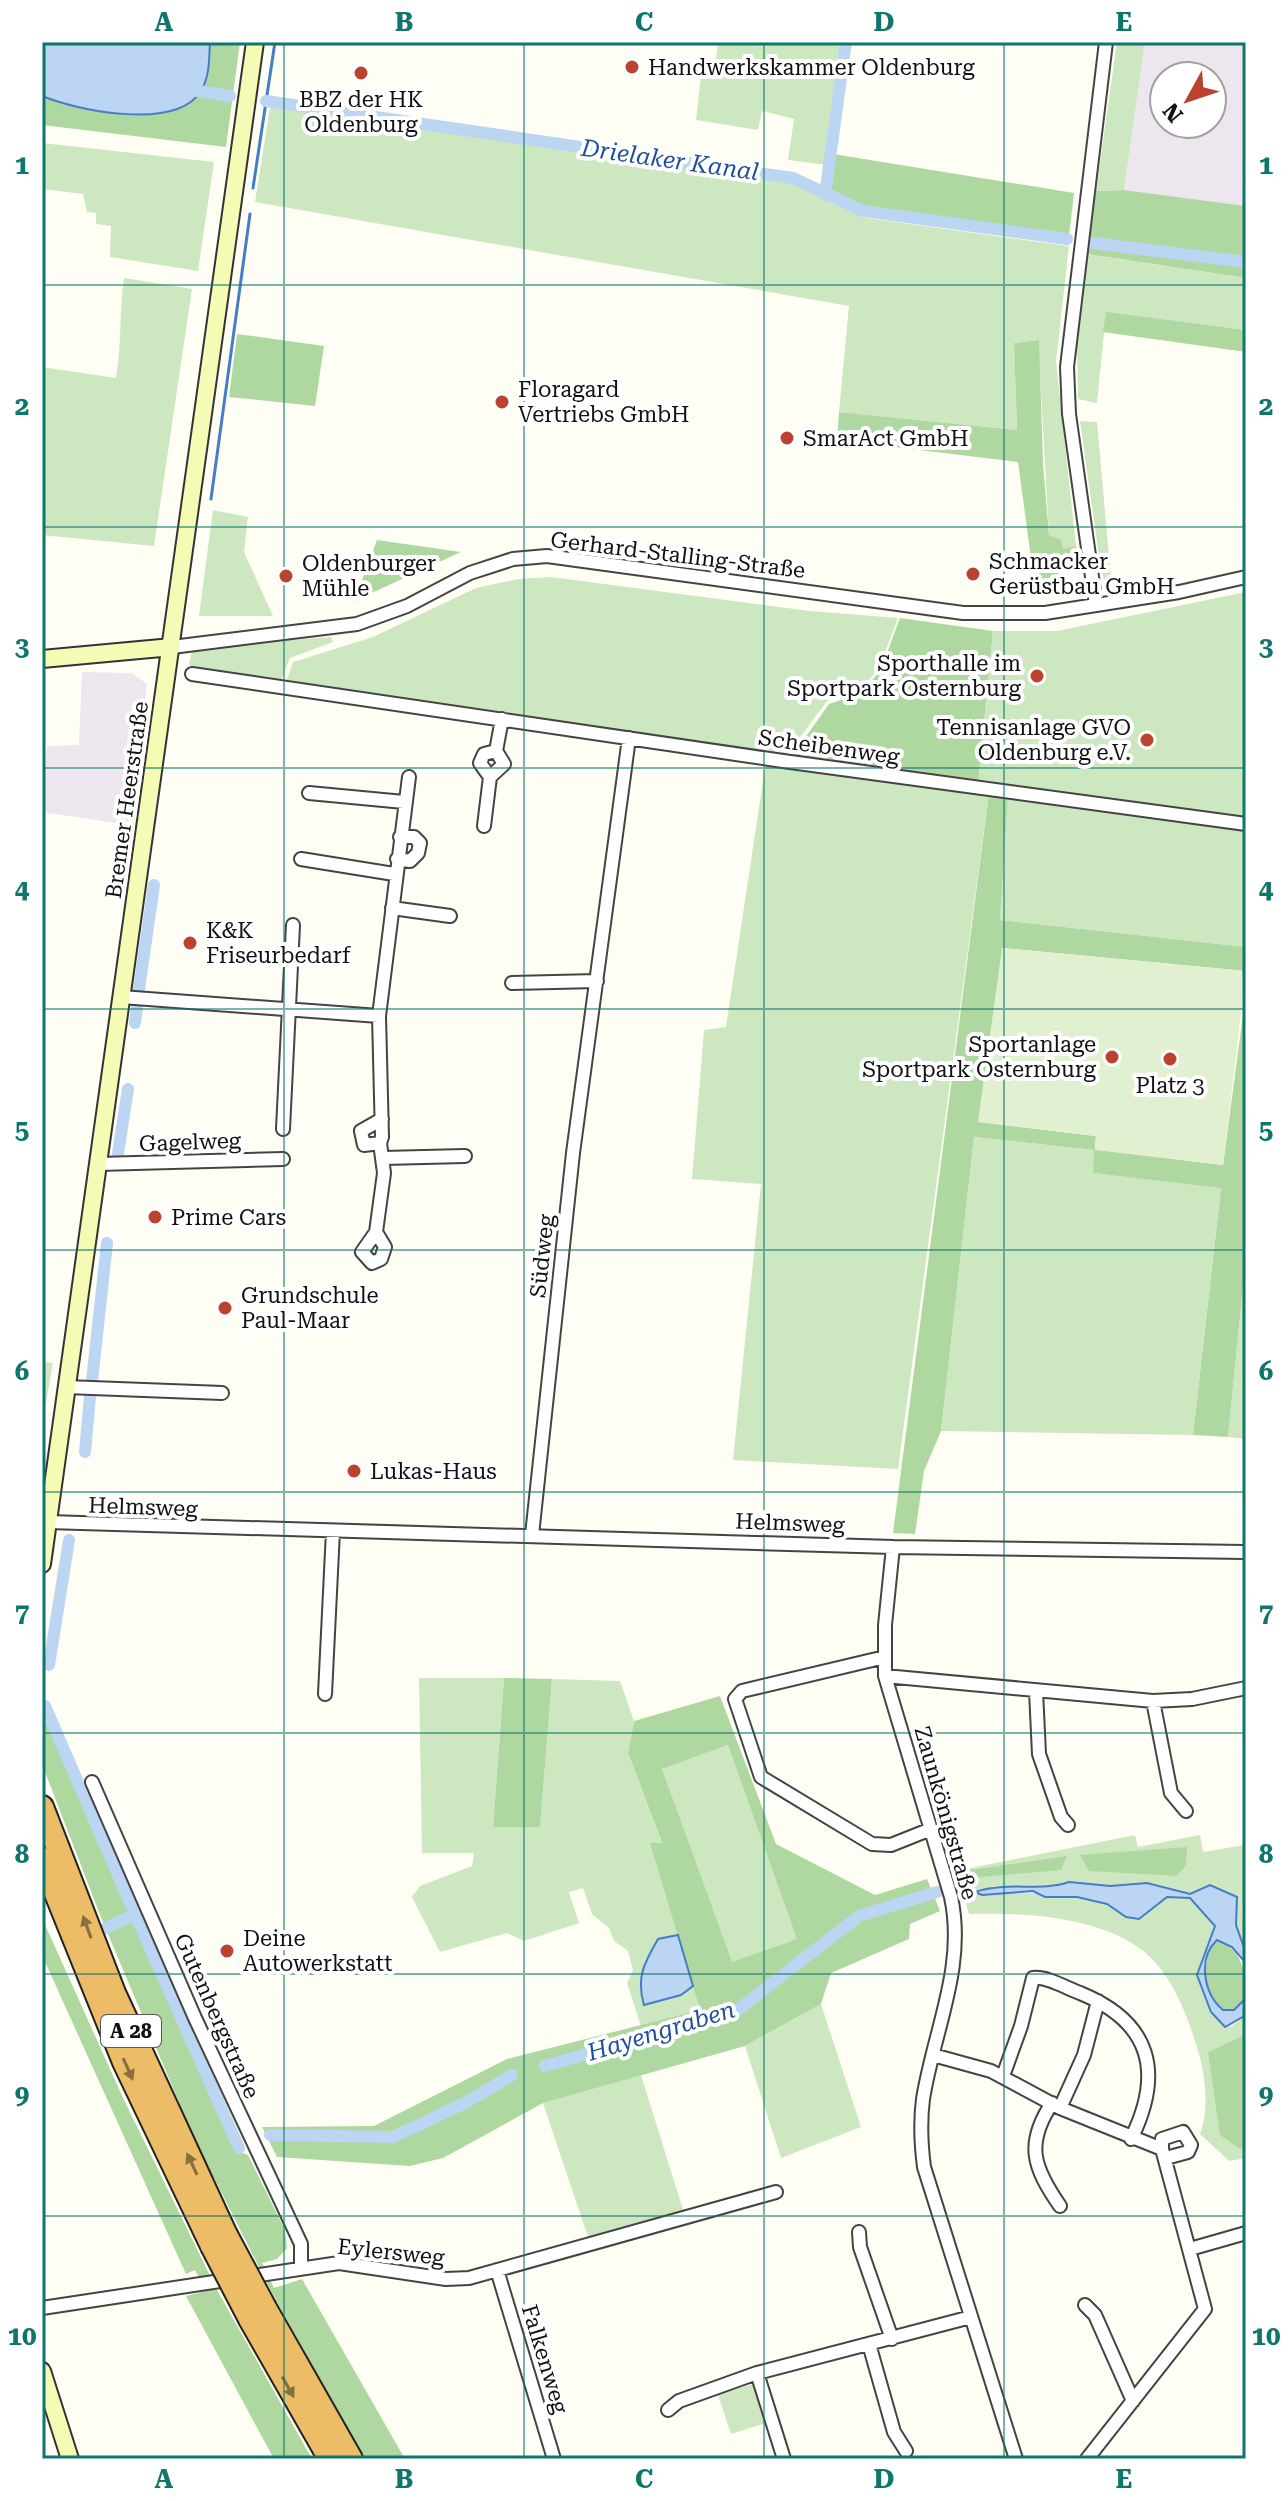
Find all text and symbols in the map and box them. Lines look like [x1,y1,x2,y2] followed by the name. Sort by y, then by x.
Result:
[155,7,174,37] text: A
[395,7,413,37] text: B
[635,7,653,37] text: C
[874,7,894,37] text: D
[1116,7,1132,37] text: E
[648,55,975,80] place label: Handwerkskammer Oldenburg
[623,58,641,76] marker: Handwerkskammer Oldenburg
[1148,60,1228,140] north arrow
[352,64,370,82] marker: BBZ der HK Oldenburg
[299,87,423,137] place label: BBZ der HK Oldenburg
[1158,98,1188,127] text: N
[579,134,760,186] water label: Drielaker Kanal
[15,150,29,180] text: 1
[1259,150,1273,180] text: 1
[518,377,689,427] place label: Floragard Vertriebs GmbH
[15,391,29,421] text: 2
[1259,391,1273,421] text: 2
[493,393,511,411] marker: Floragard Vertriebs GmbH
[803,426,969,451] place label: SmarAct GmbH
[778,429,796,447] marker: SmarAct GmbH
[549,527,807,583] street label: Gerhard-Stalling-Straße
[989,549,1175,599] place label: Schmacker Gerüstbau GmbH
[302,551,436,601] place label: Oldenburger Mühle
[964,565,982,583] marker: Schmacker Gerüstbau GmbH
[277,567,295,585] marker: Oldenburger Mühle
[15,632,29,662] text: 3
[1259,632,1273,662] text: 3
[787,651,1021,701] place label: Sporthalle im Sportpark Osternburg
[1028,667,1046,685] marker: Sporthalle im Sportpark Osternburg
[101,700,153,900] street label: Bremer Heerstraße
[936,715,1131,765] place label: Tennisanlage GVO Oldenburg e.V.
[757,725,902,769] street label: Scheibenweg
[1138,731,1156,749] marker: Tennisanlage GVO Oldenburg e.V.
[15,874,30,904] text: 4
[1259,874,1274,904] text: 4
[206,918,352,968] place label: K&K Friseurbedarf
[181,934,199,952] marker: K&K Friseurbedarf
[862,1032,1096,1082] place label: Sportanlage Sportpark Osternburg
[1103,1048,1121,1066] marker: Sportanlage Sportpark Osternburg
[1161,1050,1179,1068] marker: Platz 3
[1135,1073,1205,1098] place label: Platz 3
[15,1115,29,1145] text: 5
[1259,1115,1273,1145] text: 5
[138,1128,242,1156] street label: Gagelweg
[171,1205,286,1230] place label: Prime Cars
[146,1208,164,1226] marker: Prime Cars
[525,1213,559,1299] street label: Südweg
[241,1283,379,1333] place label: Grundschule Paul-Maar
[216,1299,234,1317] marker: Grundschule Paul-Maar
[15,1356,29,1386] text: 6
[1259,1356,1273,1386] text: 6
[370,1459,497,1484] place label: Lukas-Haus
[345,1462,363,1480] marker: Lukas-Haus
[88,1493,199,1521] street label: Helmsweg
[735,1509,846,1537] street label: Helmsweg
[15,1598,29,1628] text: 7
[1259,1598,1273,1628] text: 7
[909,1724,983,1902] street label: Zaunkönigstraße
[15,1839,30,1869] text: 8
[1259,1839,1274,1869] text: 8
[80,1914,93,1938] one-way arrow
[243,1926,392,1976] place label: Deine Autowerkstatt
[169,1930,265,2102] street label: Gutenbergstraße
[218,1942,236,1960] marker: Deine Autowerkstatt
[583,1995,738,2067] water label: Hayengraben
[101,2015,161,2047] road number: A 28
[121,2057,135,2081] one-way arrow
[15,2080,29,2110] text: 9
[1259,2080,1273,2110] text: 9
[185,2153,199,2176] one-way arrow
[336,2234,446,2270] street label: Eylersweg
[517,2302,574,2417] street label: Falkenweg
[7,2321,37,2351] text: 10
[1251,2321,1281,2351] text: 10
[281,2376,295,2398] one-way arrow
[155,2464,174,2494] text: A
[395,2464,413,2494] text: B
[635,2464,653,2494] text: C
[874,2464,894,2494] text: D
[1116,2464,1132,2494] text: E

